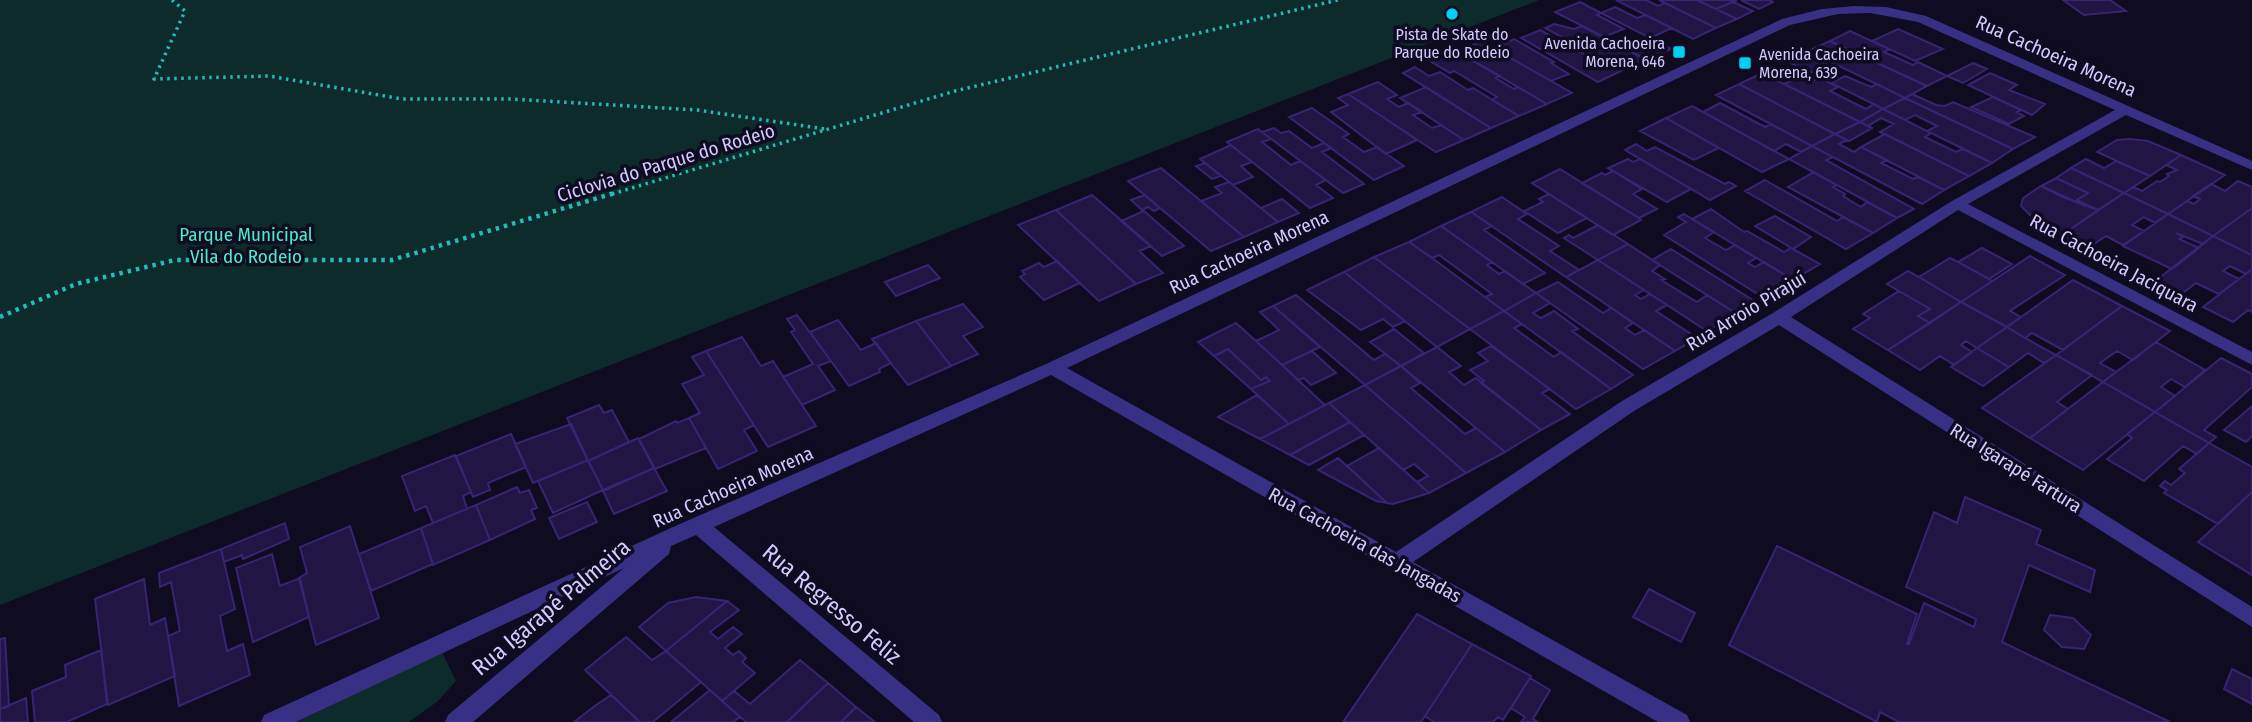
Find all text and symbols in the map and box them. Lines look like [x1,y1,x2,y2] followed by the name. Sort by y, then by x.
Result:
[1444,6,1460,22] marker: Pista de Skate do Parque do Rodeio
[1972,10,2140,102] street label: Rua Cachoeira Morena
[1394,25,1510,62] place label: Pista de Skate do Parque do Rodeio
[1545,34,1665,71] place label: Avenida Cachoeira Morena, 646
[1671,44,1687,60] marker: Avenida Cachoeira Morena, 646
[1759,45,1880,82] place label: Avenida Cachoeira Morena, 639
[1737,55,1753,71] marker: Avenida Cachoeira Morena, 639
[554,119,778,207] street label: Ciclovia do Parque do Rodeio
[1166,205,1332,299] street label: Rua Cachoeira Morena
[2026,209,2202,317] street label: Rua Cachoeira Jaciquara
[179,223,313,268] park label: Parque Municipal Vila do Rodeio
[1682,266,1810,356] street label: Rua Arroio Pirajuí
[1946,418,2086,518] street label: Rua Igarapé Fartura
[649,441,817,533] street label: Rua Cachoeira Morena
[1265,482,1465,608] street label: Rua Cachoeira das Jangadas
[466,533,636,681] street label: Rua Igarapé Palmeira
[757,538,907,670] street label: Rua Regresso Feliz

